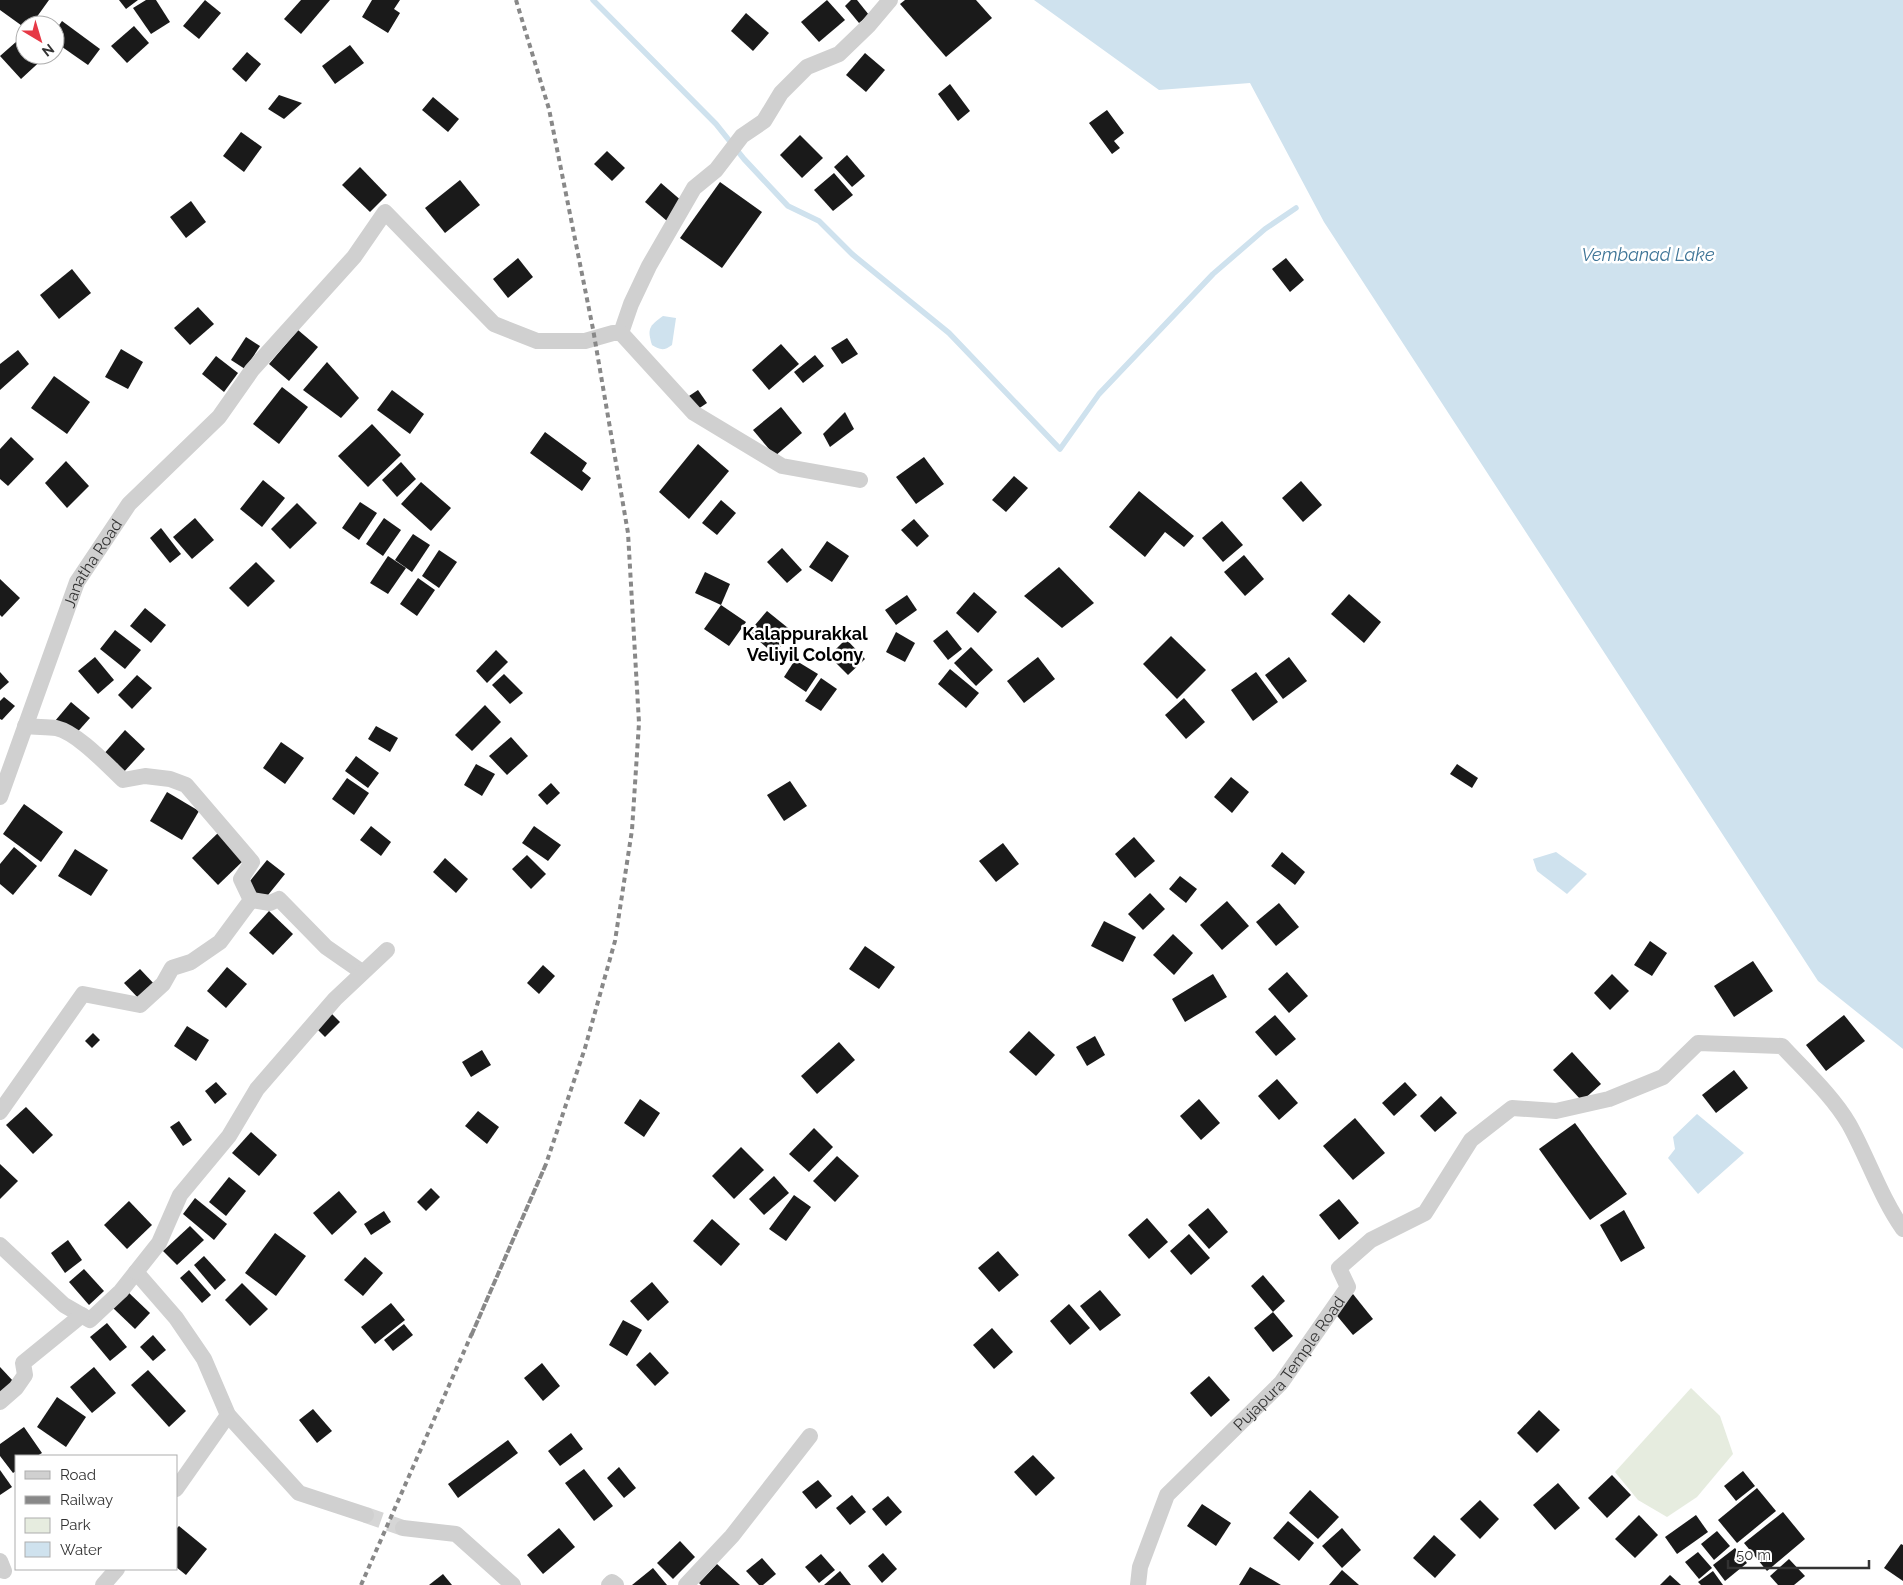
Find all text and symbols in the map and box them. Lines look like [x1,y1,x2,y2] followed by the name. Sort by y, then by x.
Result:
[15,15,65,65] north arrow
[39,41,57,60] text: N
[1581,244,1715,265] water label: Vembanad Lake
[60,516,126,610] street label: Janatha Road
[742,623,868,665] district label: Kalappurakkal Veliyil Colony
[1229,1293,1349,1435] street label: Pujapura Temple Road
[15,1455,178,1570] legend
[60,1466,96,1484] text: Road
[60,1491,113,1509] text: Railway
[60,1516,91,1534] text: Park
[1728,1538,1869,1570] scale bar
[60,1541,103,1559] text: Water
[1736,1546,1771,1564] text: 50 m

